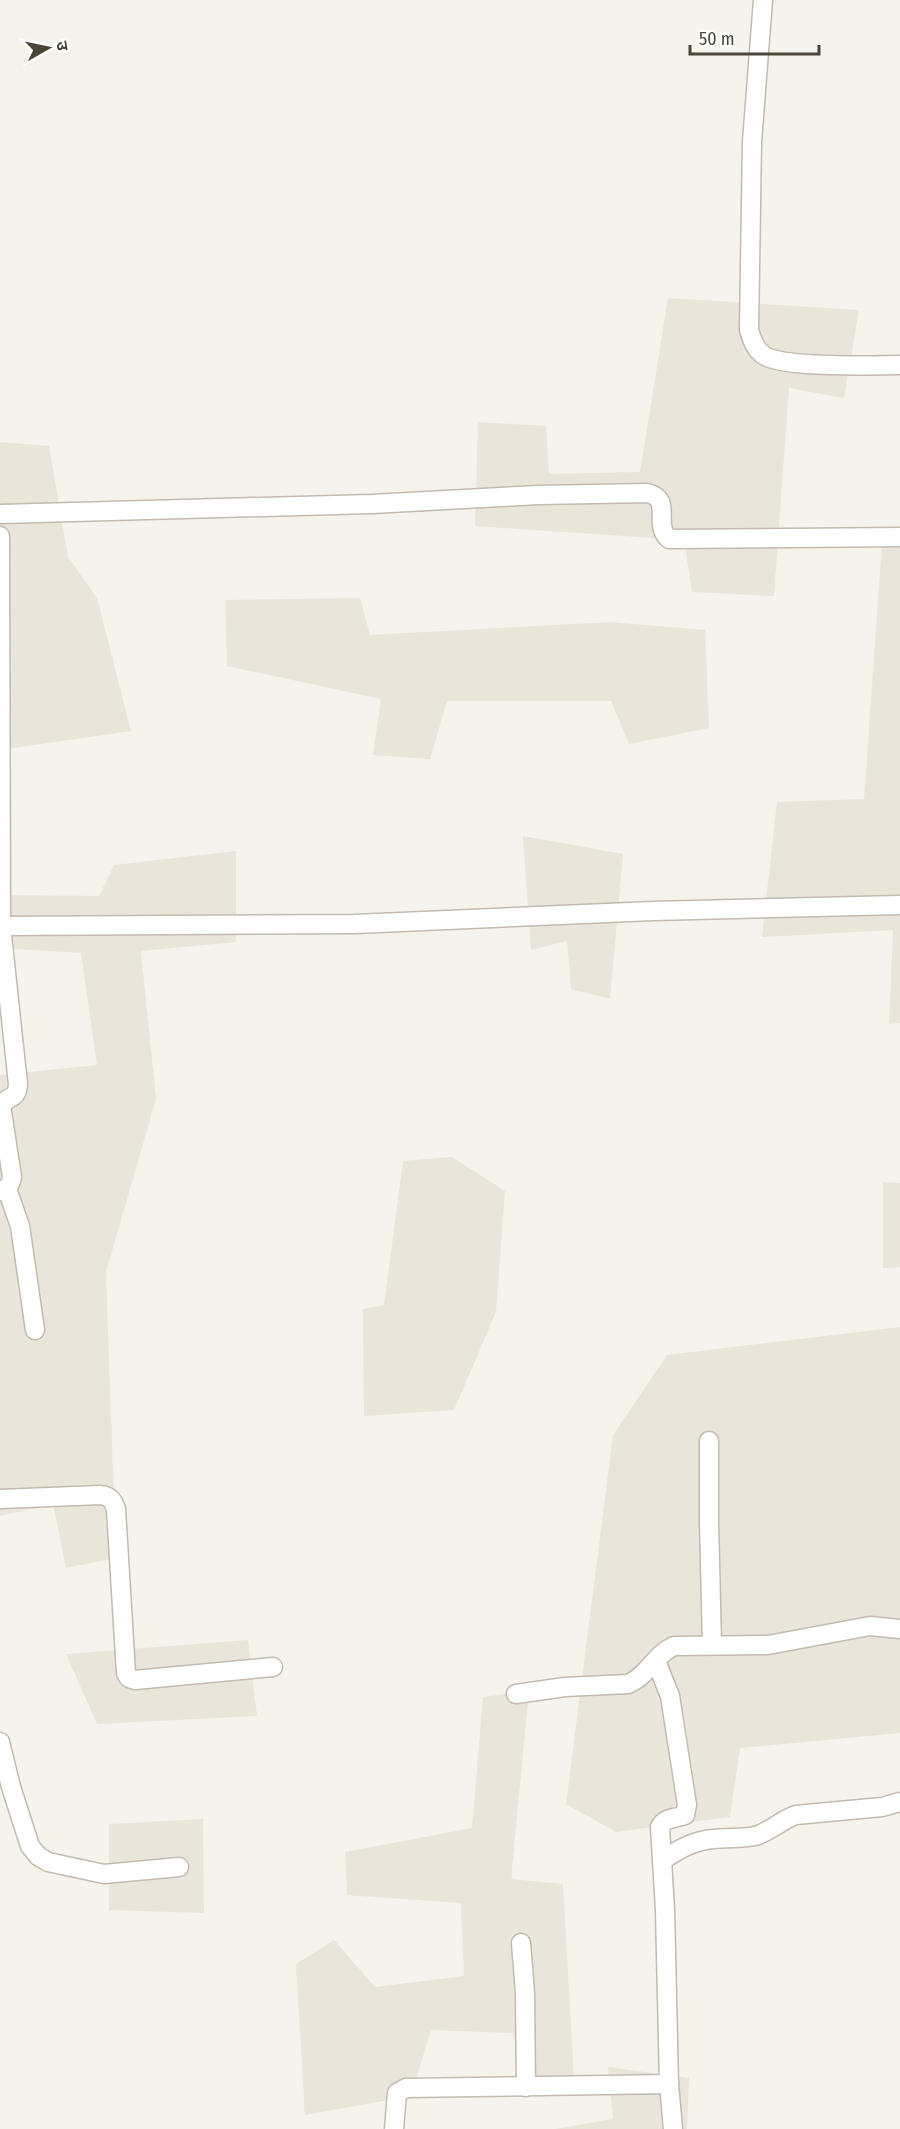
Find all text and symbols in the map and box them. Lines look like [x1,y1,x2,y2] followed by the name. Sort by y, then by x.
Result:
[18,18,78,78] north arrow
[690,18,819,56] scale bar
[699,28,735,50] text: 50 m
[52,40,73,52] text: उ

